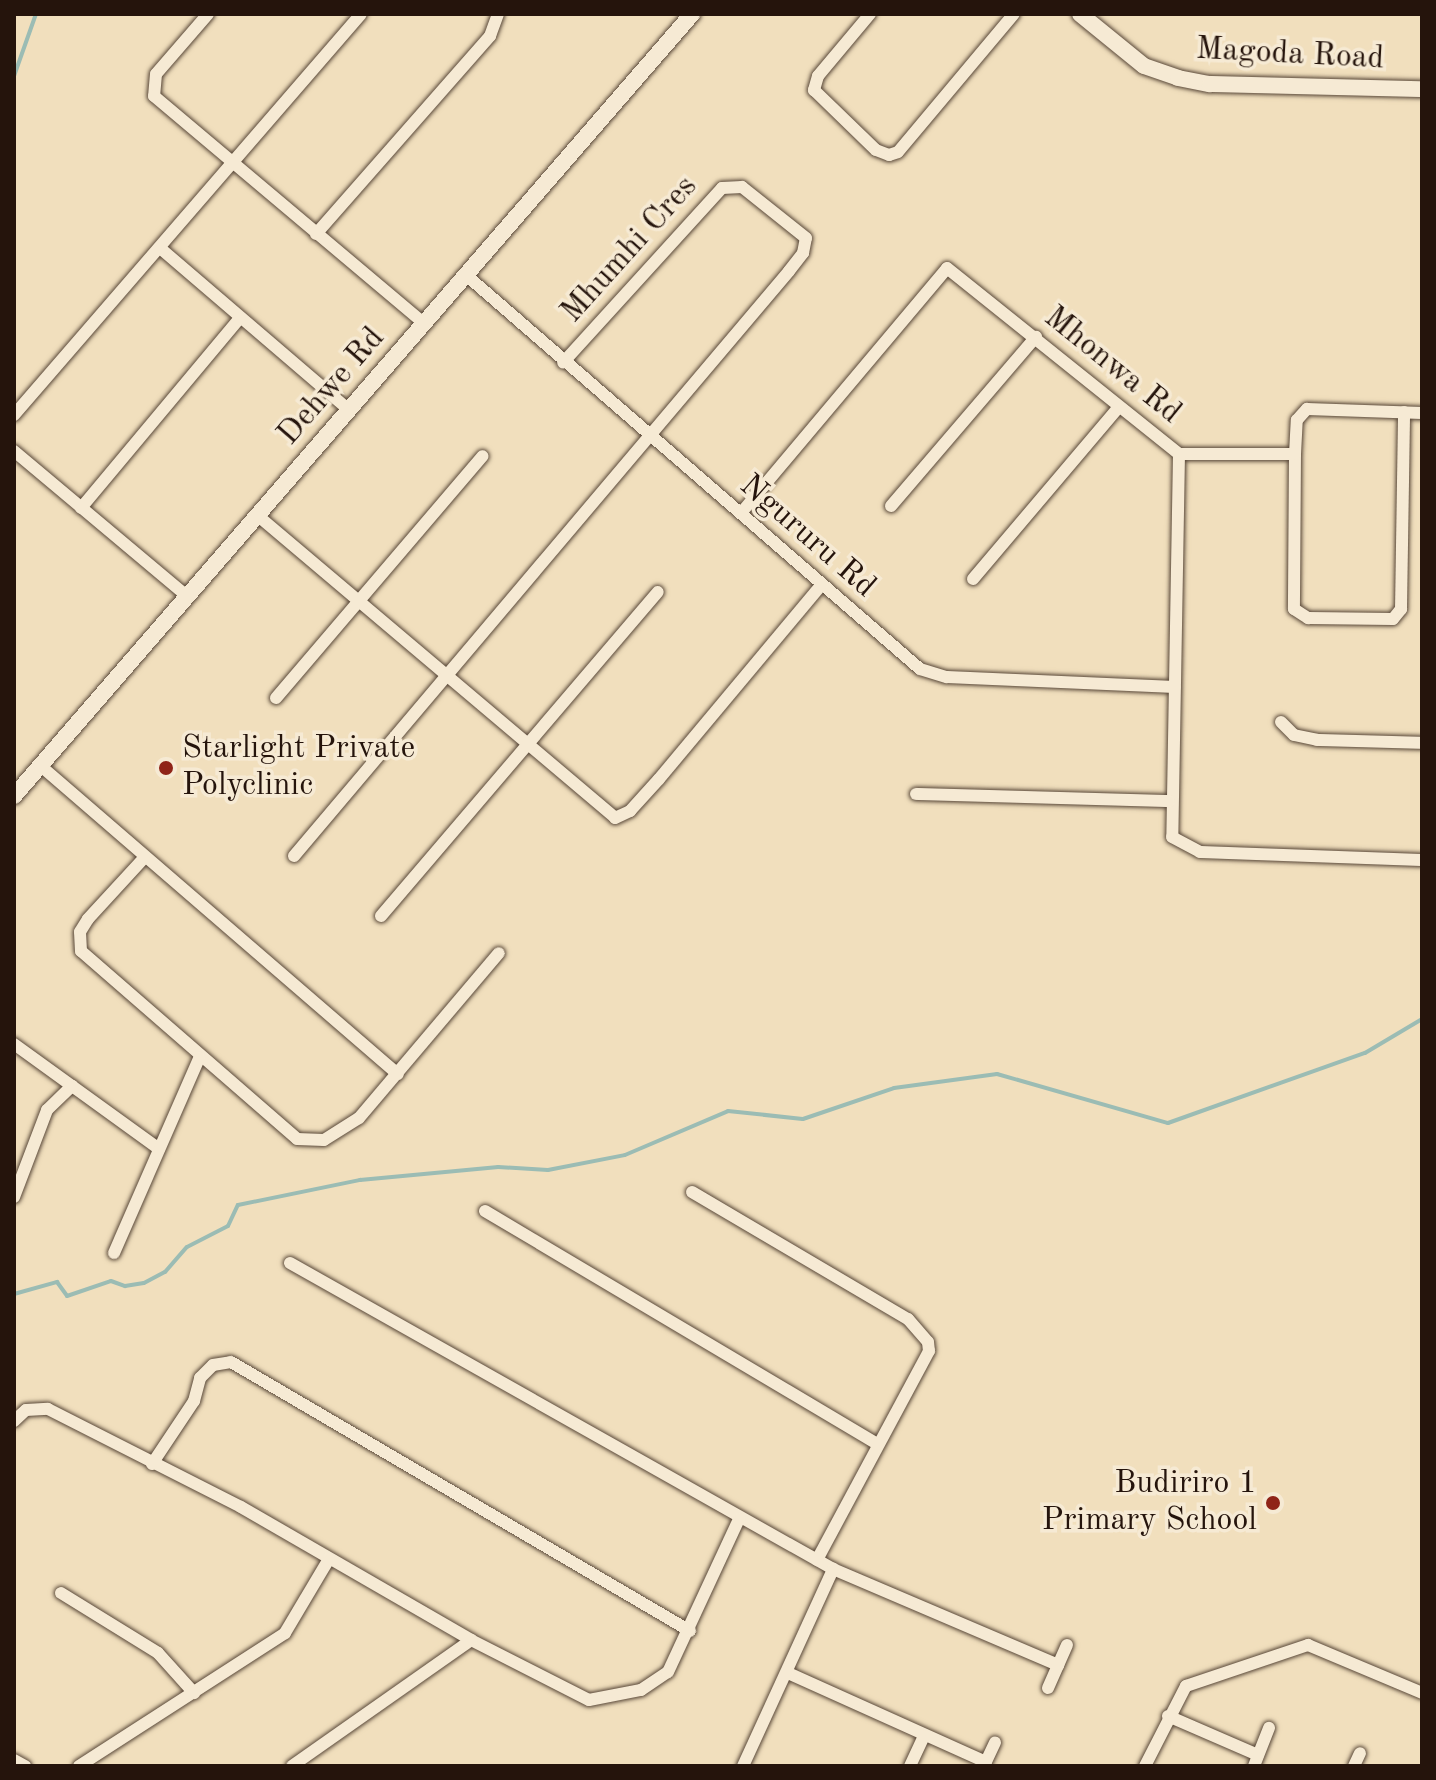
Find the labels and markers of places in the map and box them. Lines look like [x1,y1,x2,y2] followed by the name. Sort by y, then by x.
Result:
[182,731,415,806] place label: Starlight Private Polyclinic
[157,759,175,777] marker: Starlight Private Polyclinic
[1042,1466,1257,1541] place label: Budiriro 1 Primary School
[1264,1494,1282,1512] marker: Budiriro 1 Primary School

